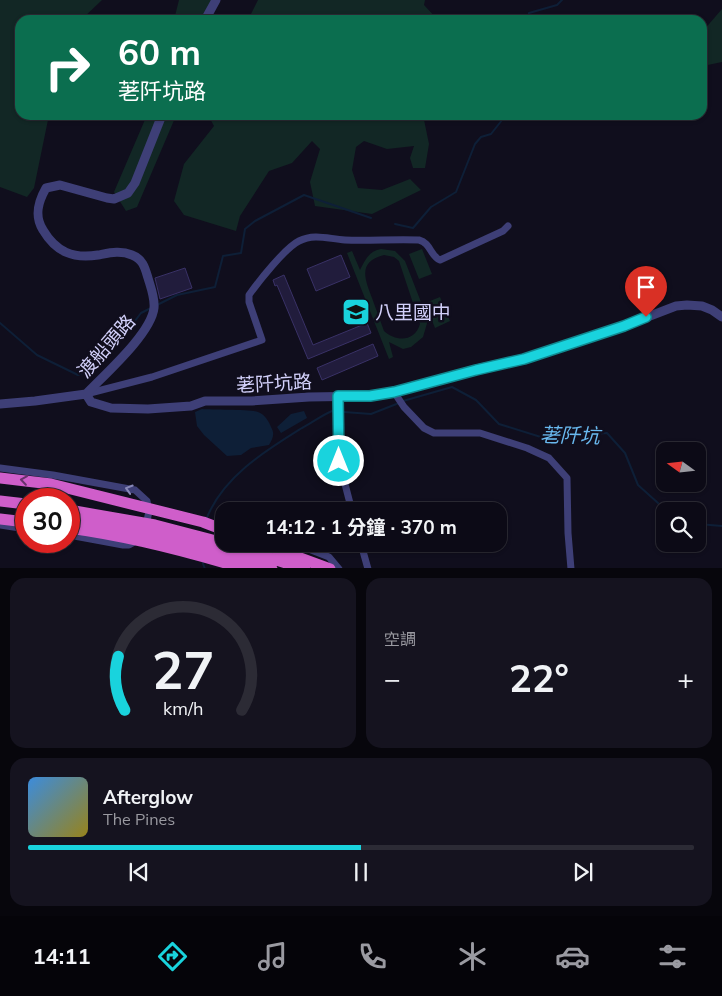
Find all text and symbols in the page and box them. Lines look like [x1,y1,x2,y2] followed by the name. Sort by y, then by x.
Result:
[118,30,201,74] text: 60 m
[35,35,100,100] icon: right
[118,77,206,105] text: 荖阡坑路
[625,266,667,317] pin
[632,273,660,301] icon: arrive
[341,297,371,327] school or university icon: 八里國中
[375,300,451,324] place label: 八里國中
[72,309,140,383] street label: 渡船頭路
[235,369,313,397] street label: 荖阡坑路
[540,422,603,448] water label: 荖阡坑
[312,434,364,486] position arrow
[656,442,706,492] north arrow
[656,442,706,552] map controls
[20,475,28,486] one-way arrow
[125,485,133,495] one-way arrow
[15,488,80,553] speed limit sign: 30
[656,502,706,552] button: search
[265,515,457,539] text: 14:12 · 1 分鐘 · 370 m
[384,629,416,649] text: 空調
[152,637,214,702] text: 27
[509,654,569,702] text: 22°
[384,661,401,696] text: −
[677,661,694,696] text: +
[163,697,203,719] text: km/h
[103,785,193,809] text: Afterglow
[103,809,175,829] text: The Pines
[125,858,153,886] icon: previous
[347,858,375,886] icon: pause
[569,858,597,886] icon: next
[155,939,190,974] icon: directions
[255,939,290,974] icon: music
[355,939,390,974] icon: phone
[455,939,490,974] icon: climate
[555,939,590,974] icon: car
[655,939,690,974] icon: filters
[32,942,91,970] text: 14:11

